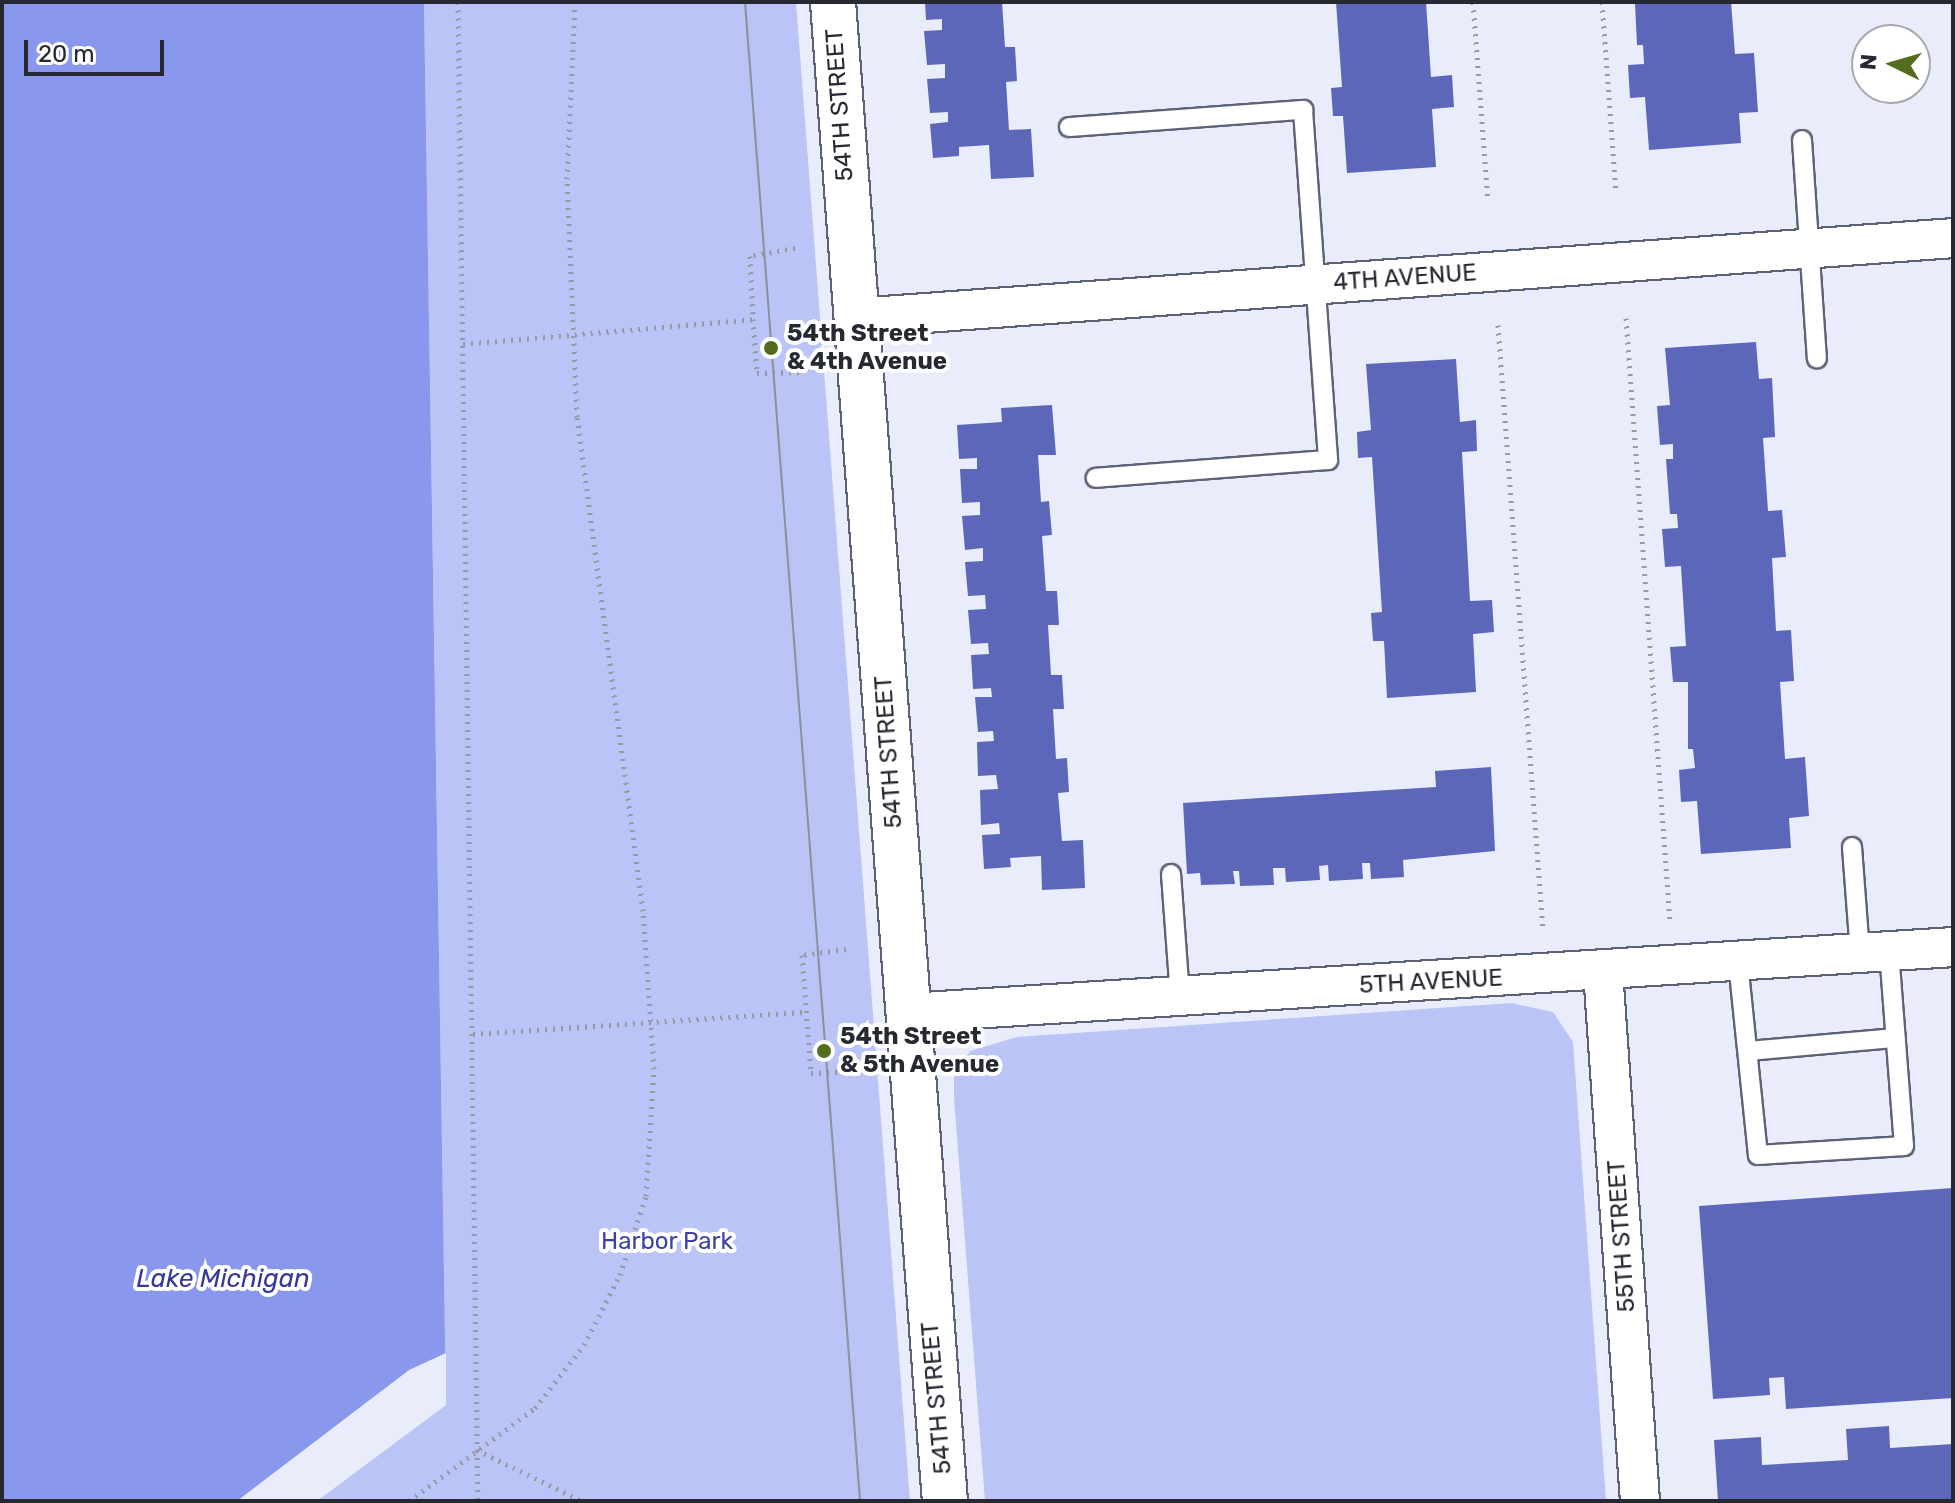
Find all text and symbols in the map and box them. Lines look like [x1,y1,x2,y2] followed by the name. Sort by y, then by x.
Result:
[28,24,168,74] scale bar
[1851,24,1931,104] north arrow
[820,28,860,182] street label: 54TH STREET
[38,40,95,68] text: 20 m
[1854,53,1883,71] text: N
[1332,259,1478,297] street label: 4TH AVENUE
[787,320,948,376] place label: 54th Street & 4th Avenue
[762,339,780,357] marker: 54th Street & 4th Avenue
[869,675,909,829] street label: 54TH STREET
[1358,964,1504,1000] street label: 5TH AVENUE
[840,1023,1000,1079] place label: 54th Street & 5th Avenue
[815,1042,833,1060] marker: 54th Street & 5th Avenue
[1602,1159,1642,1313] street label: 55TH STREET
[601,1228,733,1256] park label: Harbor Park
[136,1263,310,1295] water label: Lake Michigan
[916,1321,958,1475] street label: 54TH STREET

